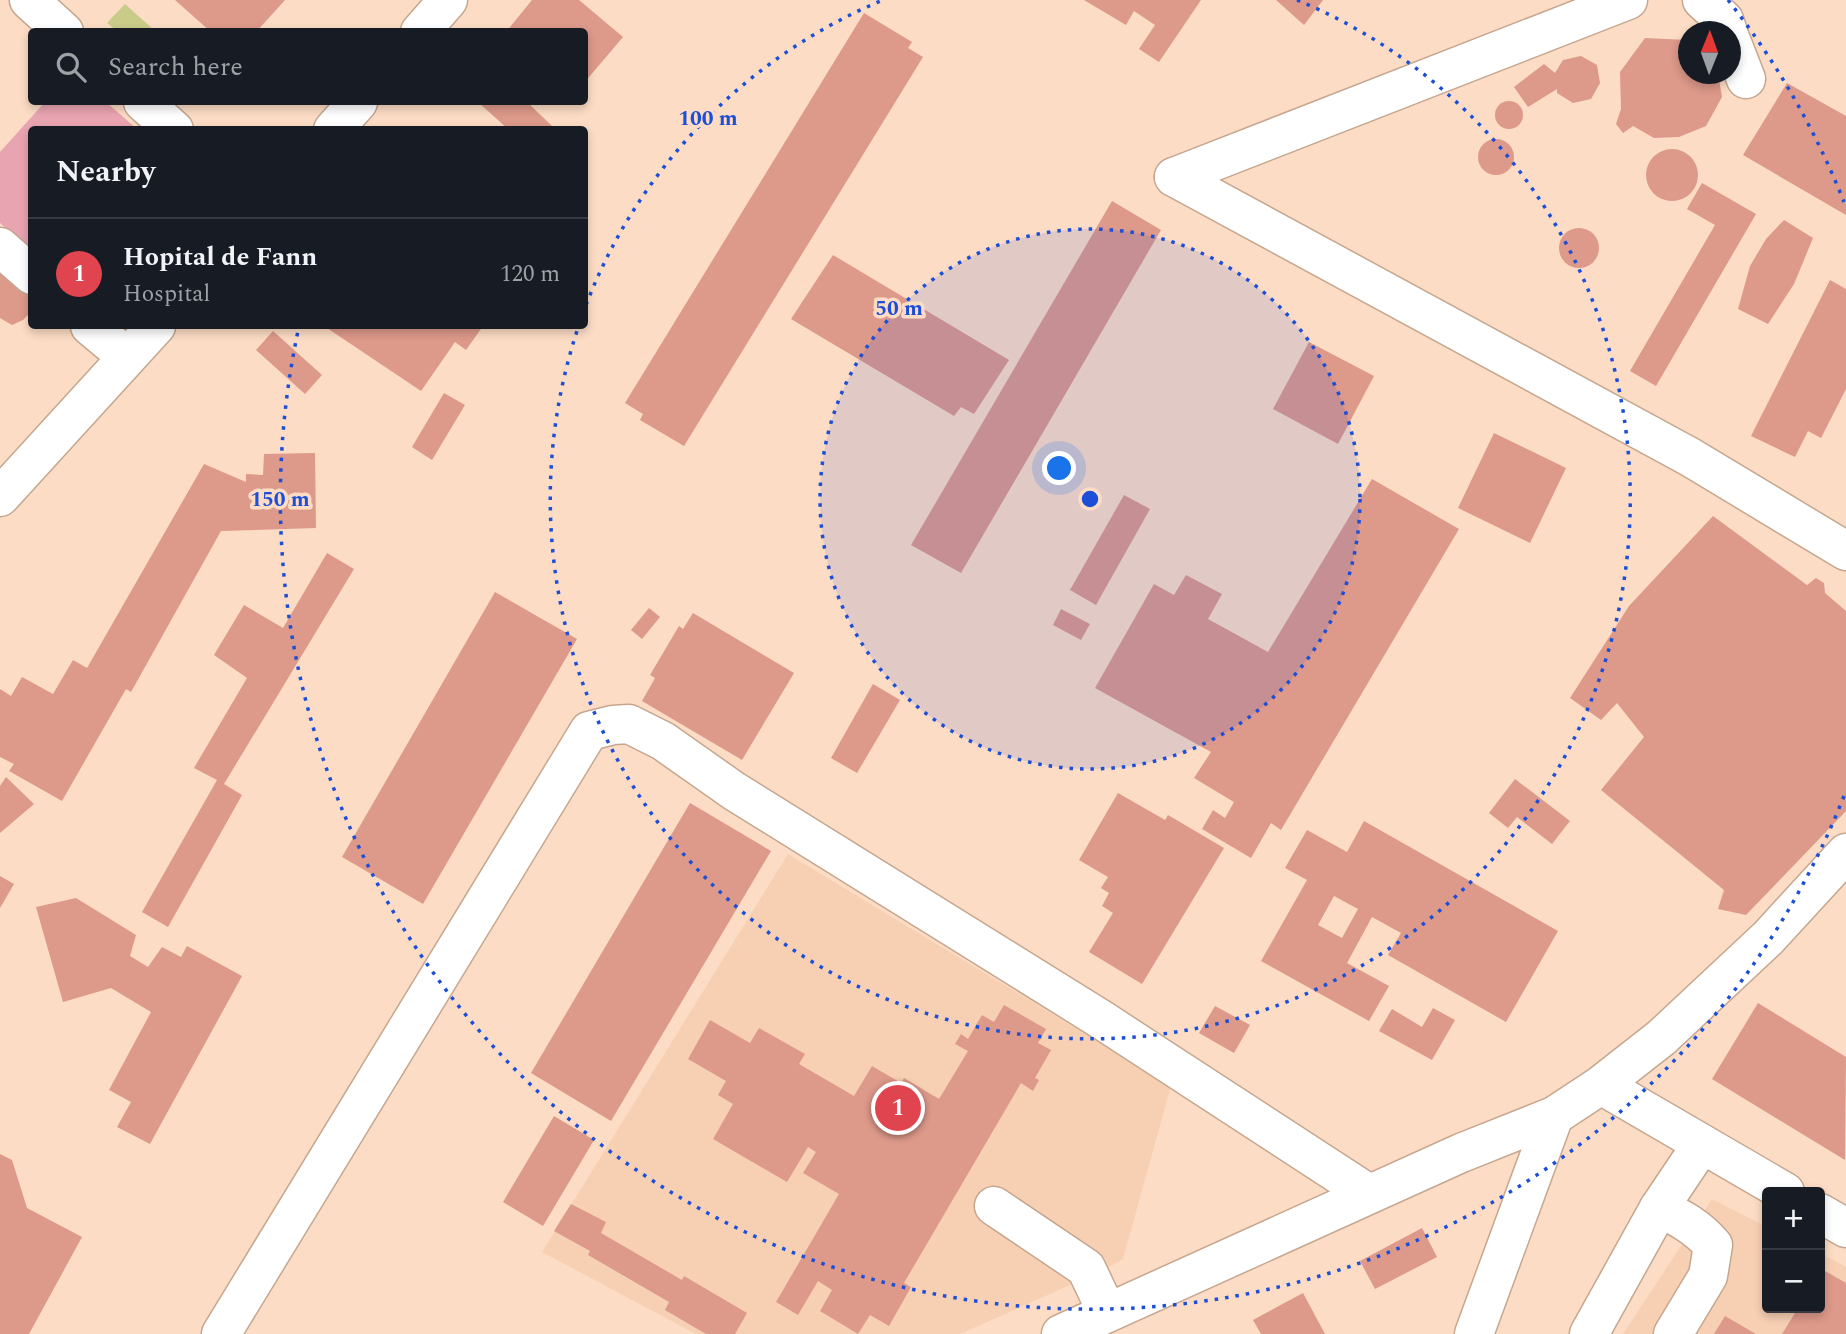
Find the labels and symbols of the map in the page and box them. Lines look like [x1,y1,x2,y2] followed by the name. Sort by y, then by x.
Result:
[1678,21,1741,84] north arrow
[678,103,738,135] text: 100 m
[875,293,923,325] text: 50 m
[1042,451,1076,485] your location
[250,484,310,516] text: 150 m
[1078,487,1102,511] centre of rings
[875,1082,921,1134] pin: 1

